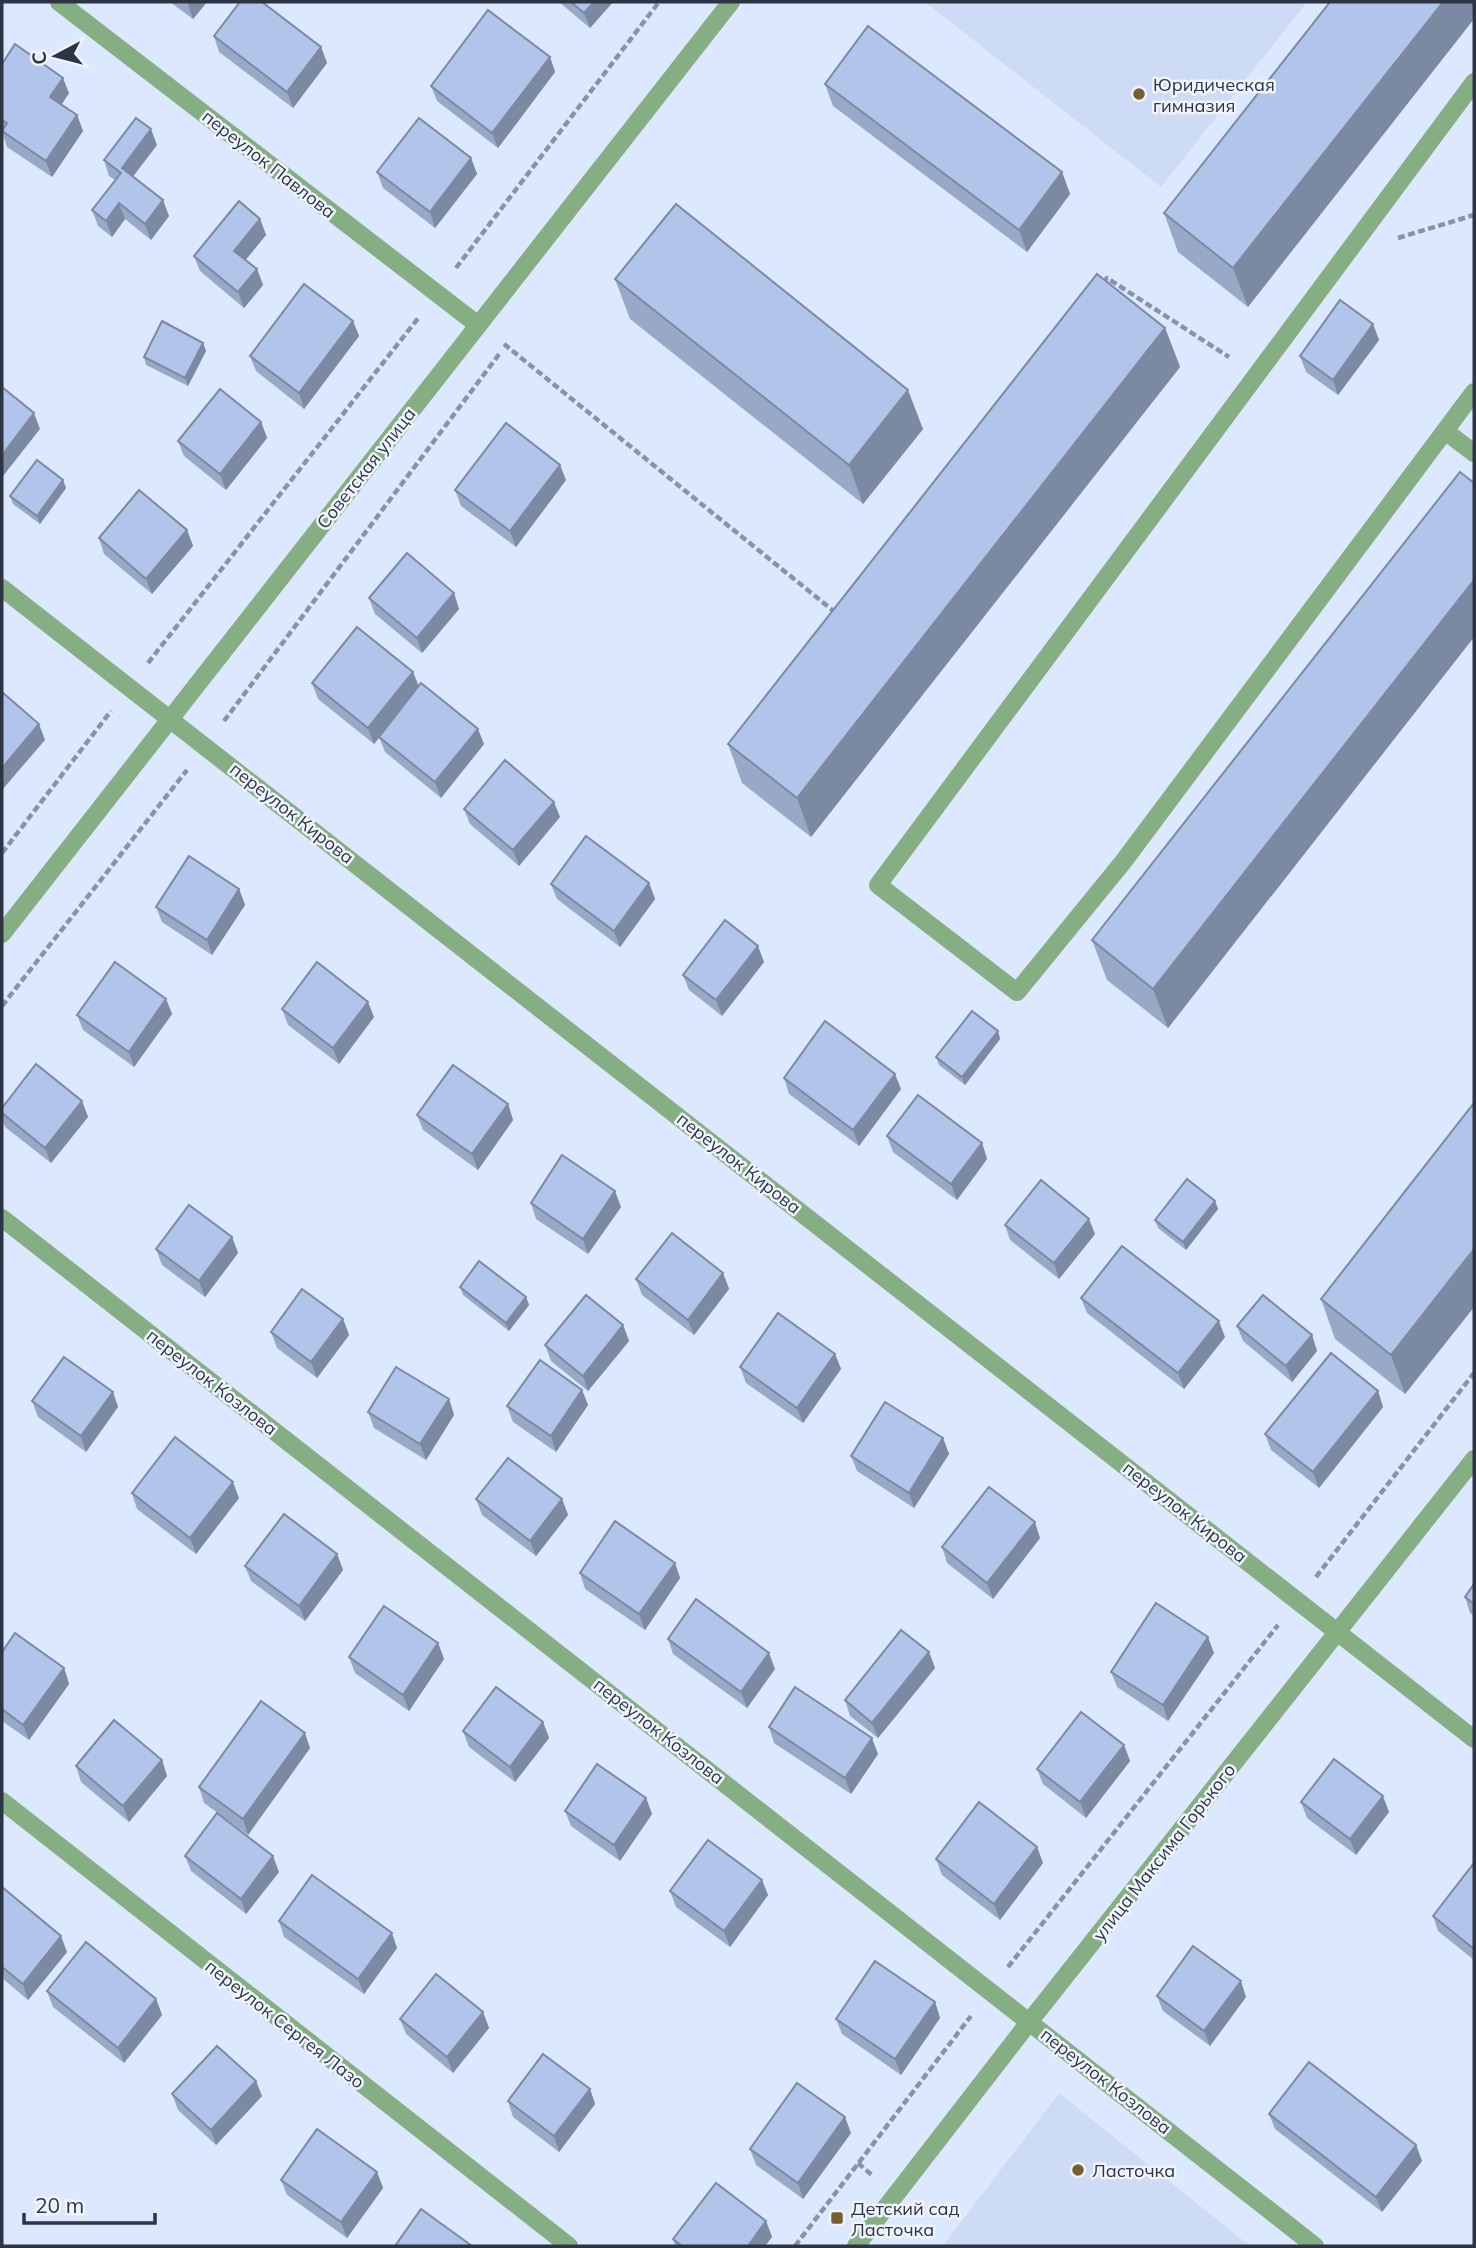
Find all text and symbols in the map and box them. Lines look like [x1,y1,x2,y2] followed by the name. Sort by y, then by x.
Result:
[21,21,91,91] north arrow
[26,50,52,66] text: С
[1153,73,1275,117] place label: Юридическая гимназия
[1131,86,1147,102] marker: Юридическая гимназия
[198,105,340,223] street label: переулок Павлова
[312,403,420,533] street label: Советская улица
[225,757,359,869] street label: переулок Кирова
[672,1107,806,1219] street label: переулок Кирова
[142,1324,282,1440] street label: переулок Козлова
[1118,1456,1252,1568] street label: переулок Кирова
[589,1673,729,1789] street label: переулок Козлова
[1088,1759,1240,1945] street label: улица Максима Горького
[201,1955,369,2093] street label: переулок Сергея Лазо
[1036,2023,1176,2139] street label: переулок Козлова
[1092,2159,1175,2182] place label: Ласточка
[1070,2162,1086,2178] marker: Ласточка
[24,2182,156,2226] scale bar
[35,2192,84,2218] text: 20 m
[851,2197,960,2241] place label: Детский сад Ласточка
[829,2210,845,2226] marker: Детский сад Ласточка

